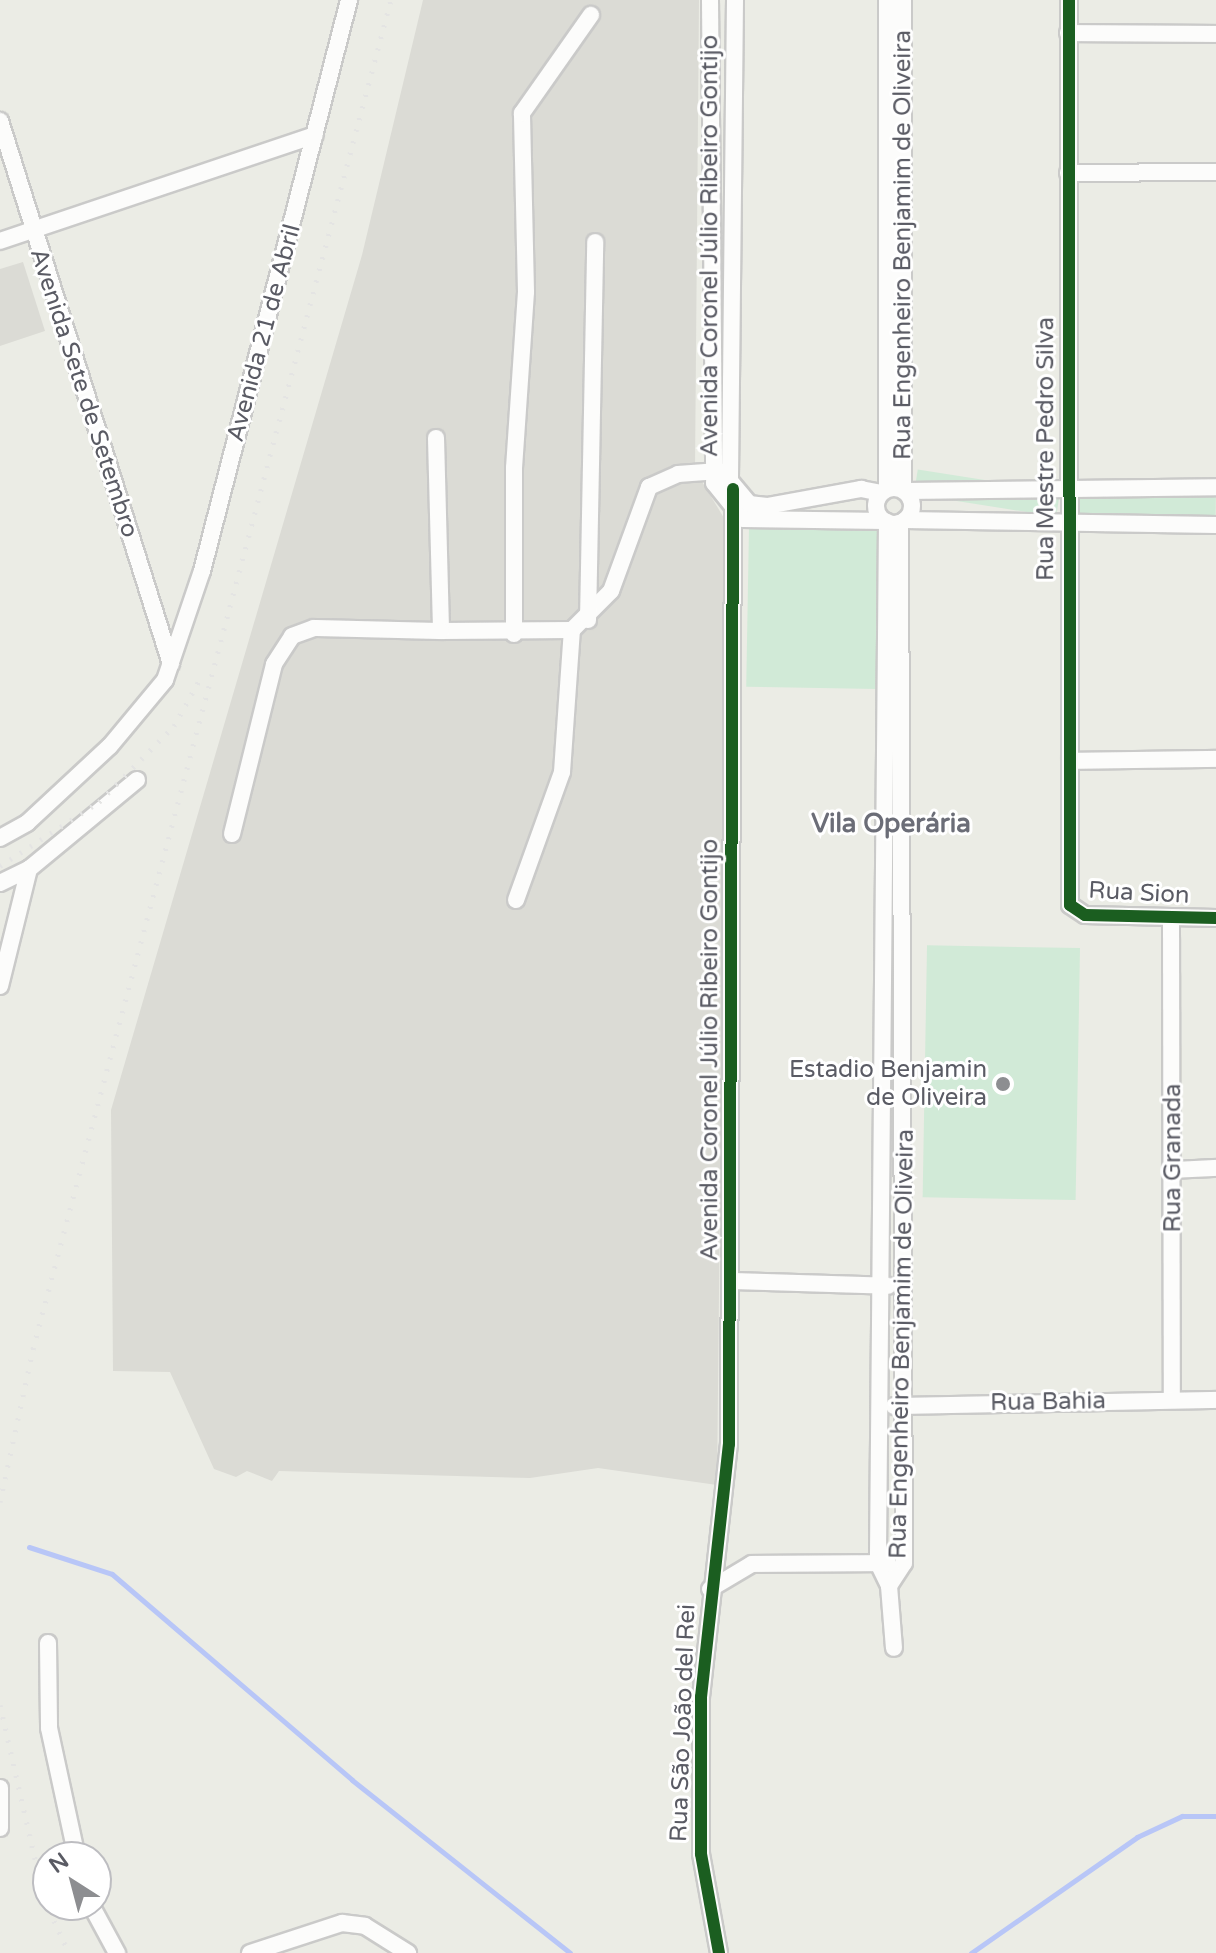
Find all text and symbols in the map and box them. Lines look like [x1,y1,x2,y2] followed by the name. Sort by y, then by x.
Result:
[889,30,917,460] street label: Rua Engenheiro Benjamim de Oliveira
[696,35,724,457] street label: Avenida Coronel Júlio Ribeiro Gontijo
[221,221,307,445] street label: Avenida 21 de Abril
[24,245,144,541] street label: Avenida Sete de Setembro
[1032,317,1060,581] street label: Rua Mestre Pedro Silva
[811,808,971,840] district label: Vila Operária
[696,839,724,1261] street label: Avenida Coronel Júlio Ribeiro Gontijo
[1088,876,1190,910] street label: Rua Sion
[789,1056,987,1112] place label: Estadio Benjamin de Oliveira
[994,1075,1012,1093] marker: Estadio Benjamin de Oliveira
[1159,1083,1187,1233] street label: Rua Granada
[884,1129,920,1559] street label: Rua Engenheiro Benjamim de Oliveira
[990,1387,1106,1417] street label: Rua Bahia
[664,1603,702,1843] street label: Rua São João del Rei
[32,1841,112,1921] north arrow
[44,1847,74,1879] text: N

